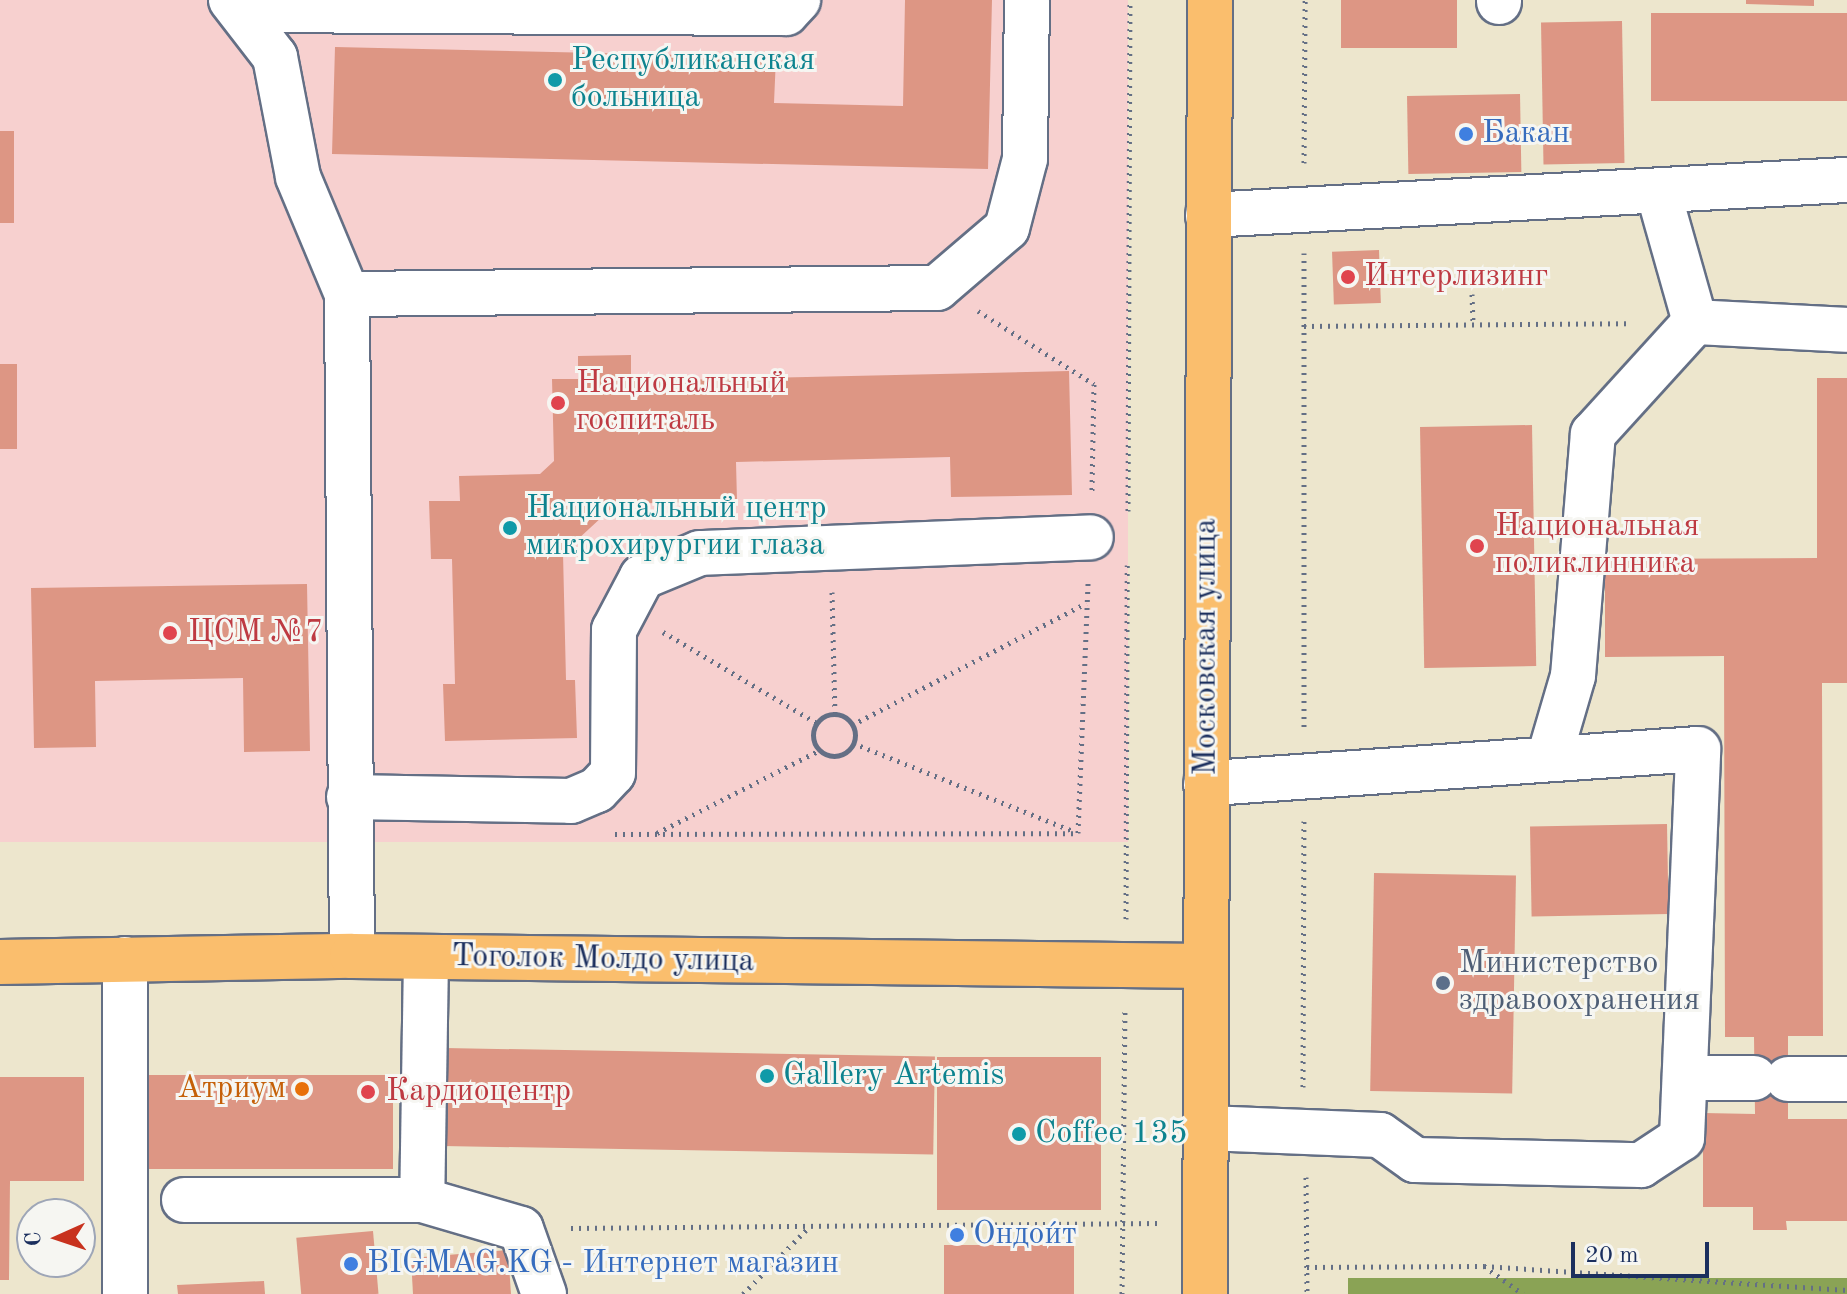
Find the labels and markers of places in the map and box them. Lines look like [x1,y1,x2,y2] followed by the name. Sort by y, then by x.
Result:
[571,43,815,118] place label: Республиканская больница
[546,71,564,89] marker: Республиканская больница
[1482,115,1570,153] place label: Бакан
[1457,125,1475,143] marker: Бакан
[1364,258,1549,296] place label: Интерлизинг
[1339,268,1357,286] marker: Интерлизинг
[576,366,786,441] place label: Национальный госпиталь
[547,392,569,414] marker: Национальный госпиталь
[526,491,827,566] place label: Национальный центр микрохирургии глаза
[1495,509,1699,584] place label: Национальная поликлинника
[501,519,519,537] marker: Национальный центр микрохирургии глаза
[1466,535,1488,557] marker: Национальная поликлинника
[188,614,324,652] place label: ЦСМ №7
[159,622,181,644] marker: ЦСМ №7
[1459,946,1700,1021] place label: Министерство здравоохранения
[1434,974,1452,992] marker: Министерство здравоохранения
[783,1057,1004,1095] place label: Gallery Artemis
[758,1067,776,1085] marker: Gallery Artemis
[177,1070,286,1108] place label: Атриум
[386,1073,571,1111] place label: Кардиоцентр
[293,1080,311,1098] marker: Атриум
[357,1081,379,1103] marker: Кардиоцентр
[1035,1115,1188,1153] place label: Coffee 135
[1010,1125,1028,1143] marker: Coffee 135
[973,1216,1077,1254] place label: Ондои́т
[948,1226,966,1244] marker: Ондои́т
[367,1245,839,1283] place label: BIGMAG.KG - Интернет магазин
[342,1255,360,1273] marker: BIGMAG.KG - Интернет магазин

